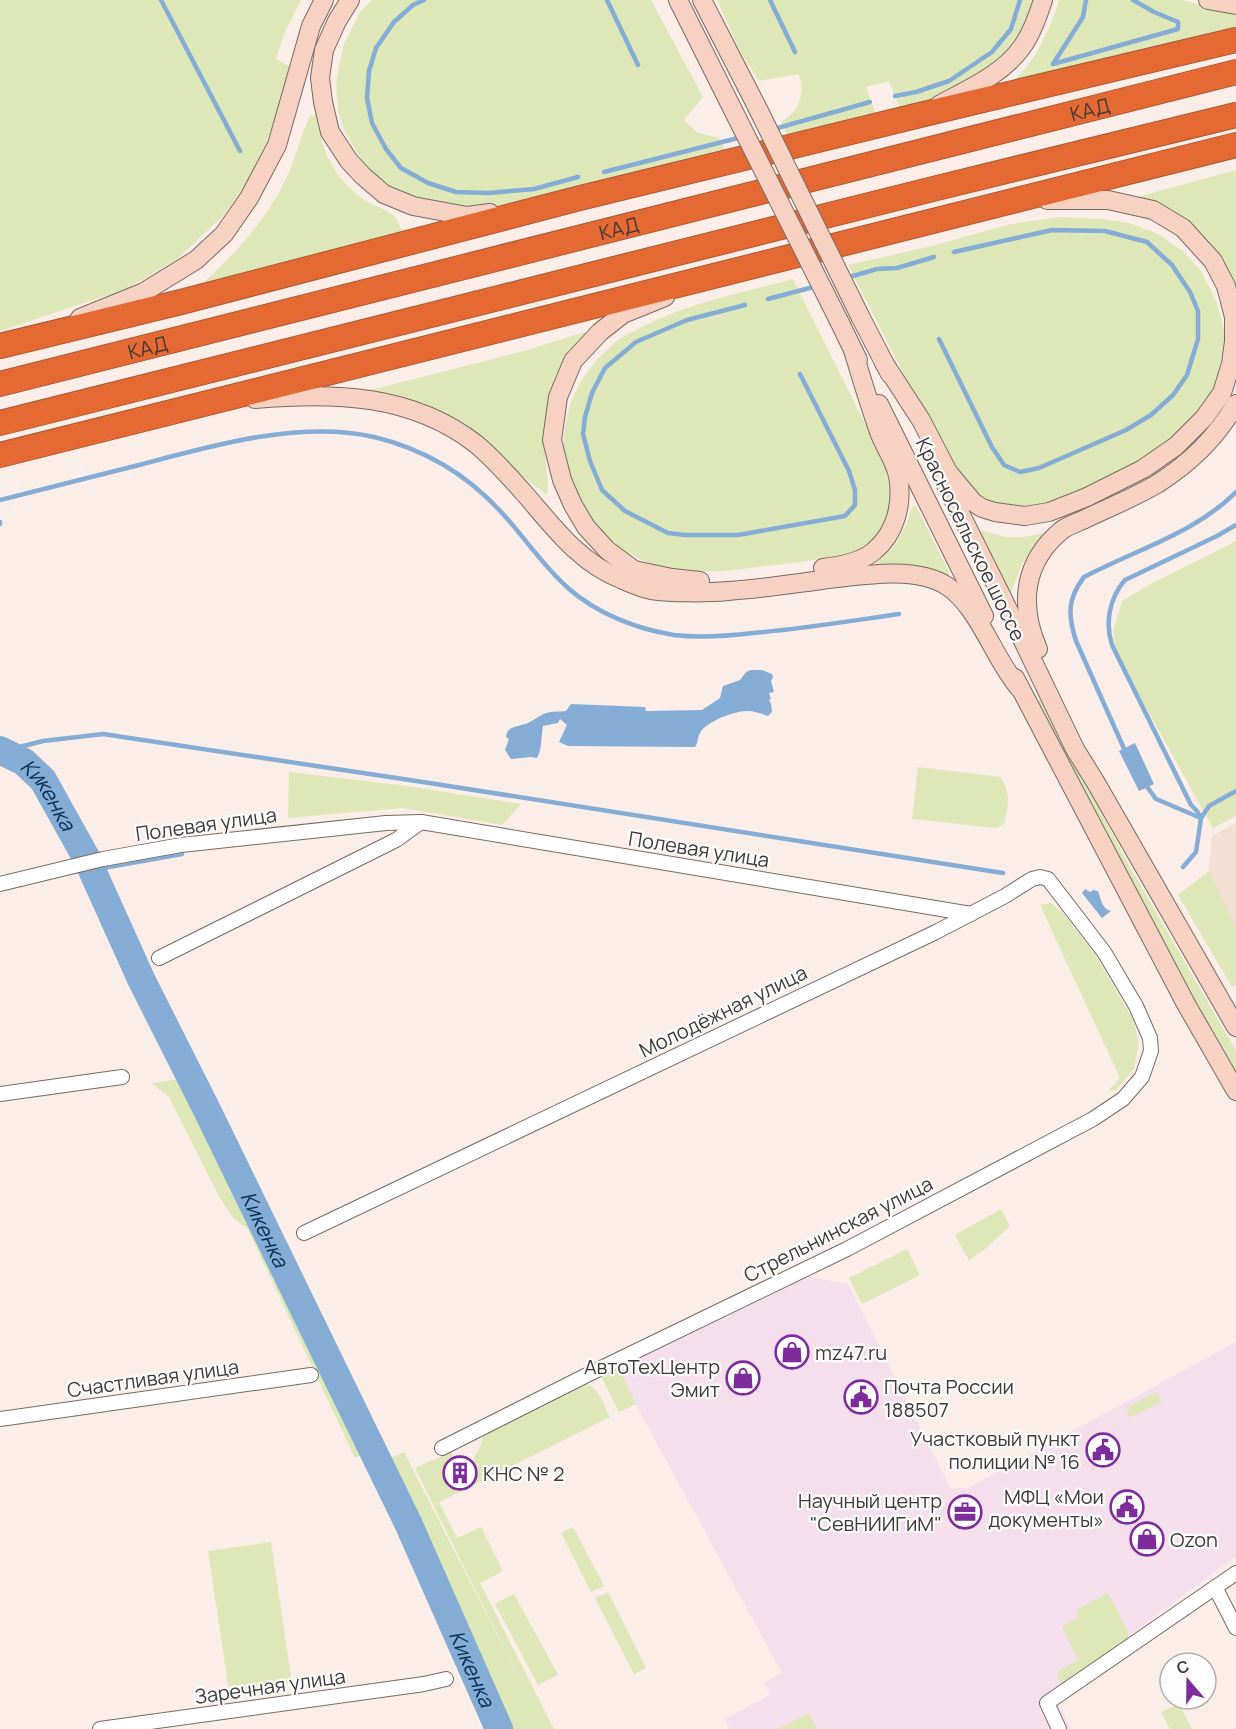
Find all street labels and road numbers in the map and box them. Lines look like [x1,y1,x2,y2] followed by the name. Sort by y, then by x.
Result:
[1067,91,1113,127] street label: КАД
[596,210,641,246] street label: КАД
[125,329,170,365] street label: КАД
[910,433,1032,645] street label: Красносельское шоссе
[134,801,278,847] street label: Полевая улица
[627,825,771,873] street label: Полевая улица
[635,959,811,1063] street label: Молодёжная улица
[739,1170,937,1288] street label: Стрельнинская улица
[65,1353,241,1403] street label: Счастливая улица
[193,1662,347,1710] street label: Заречная улица

